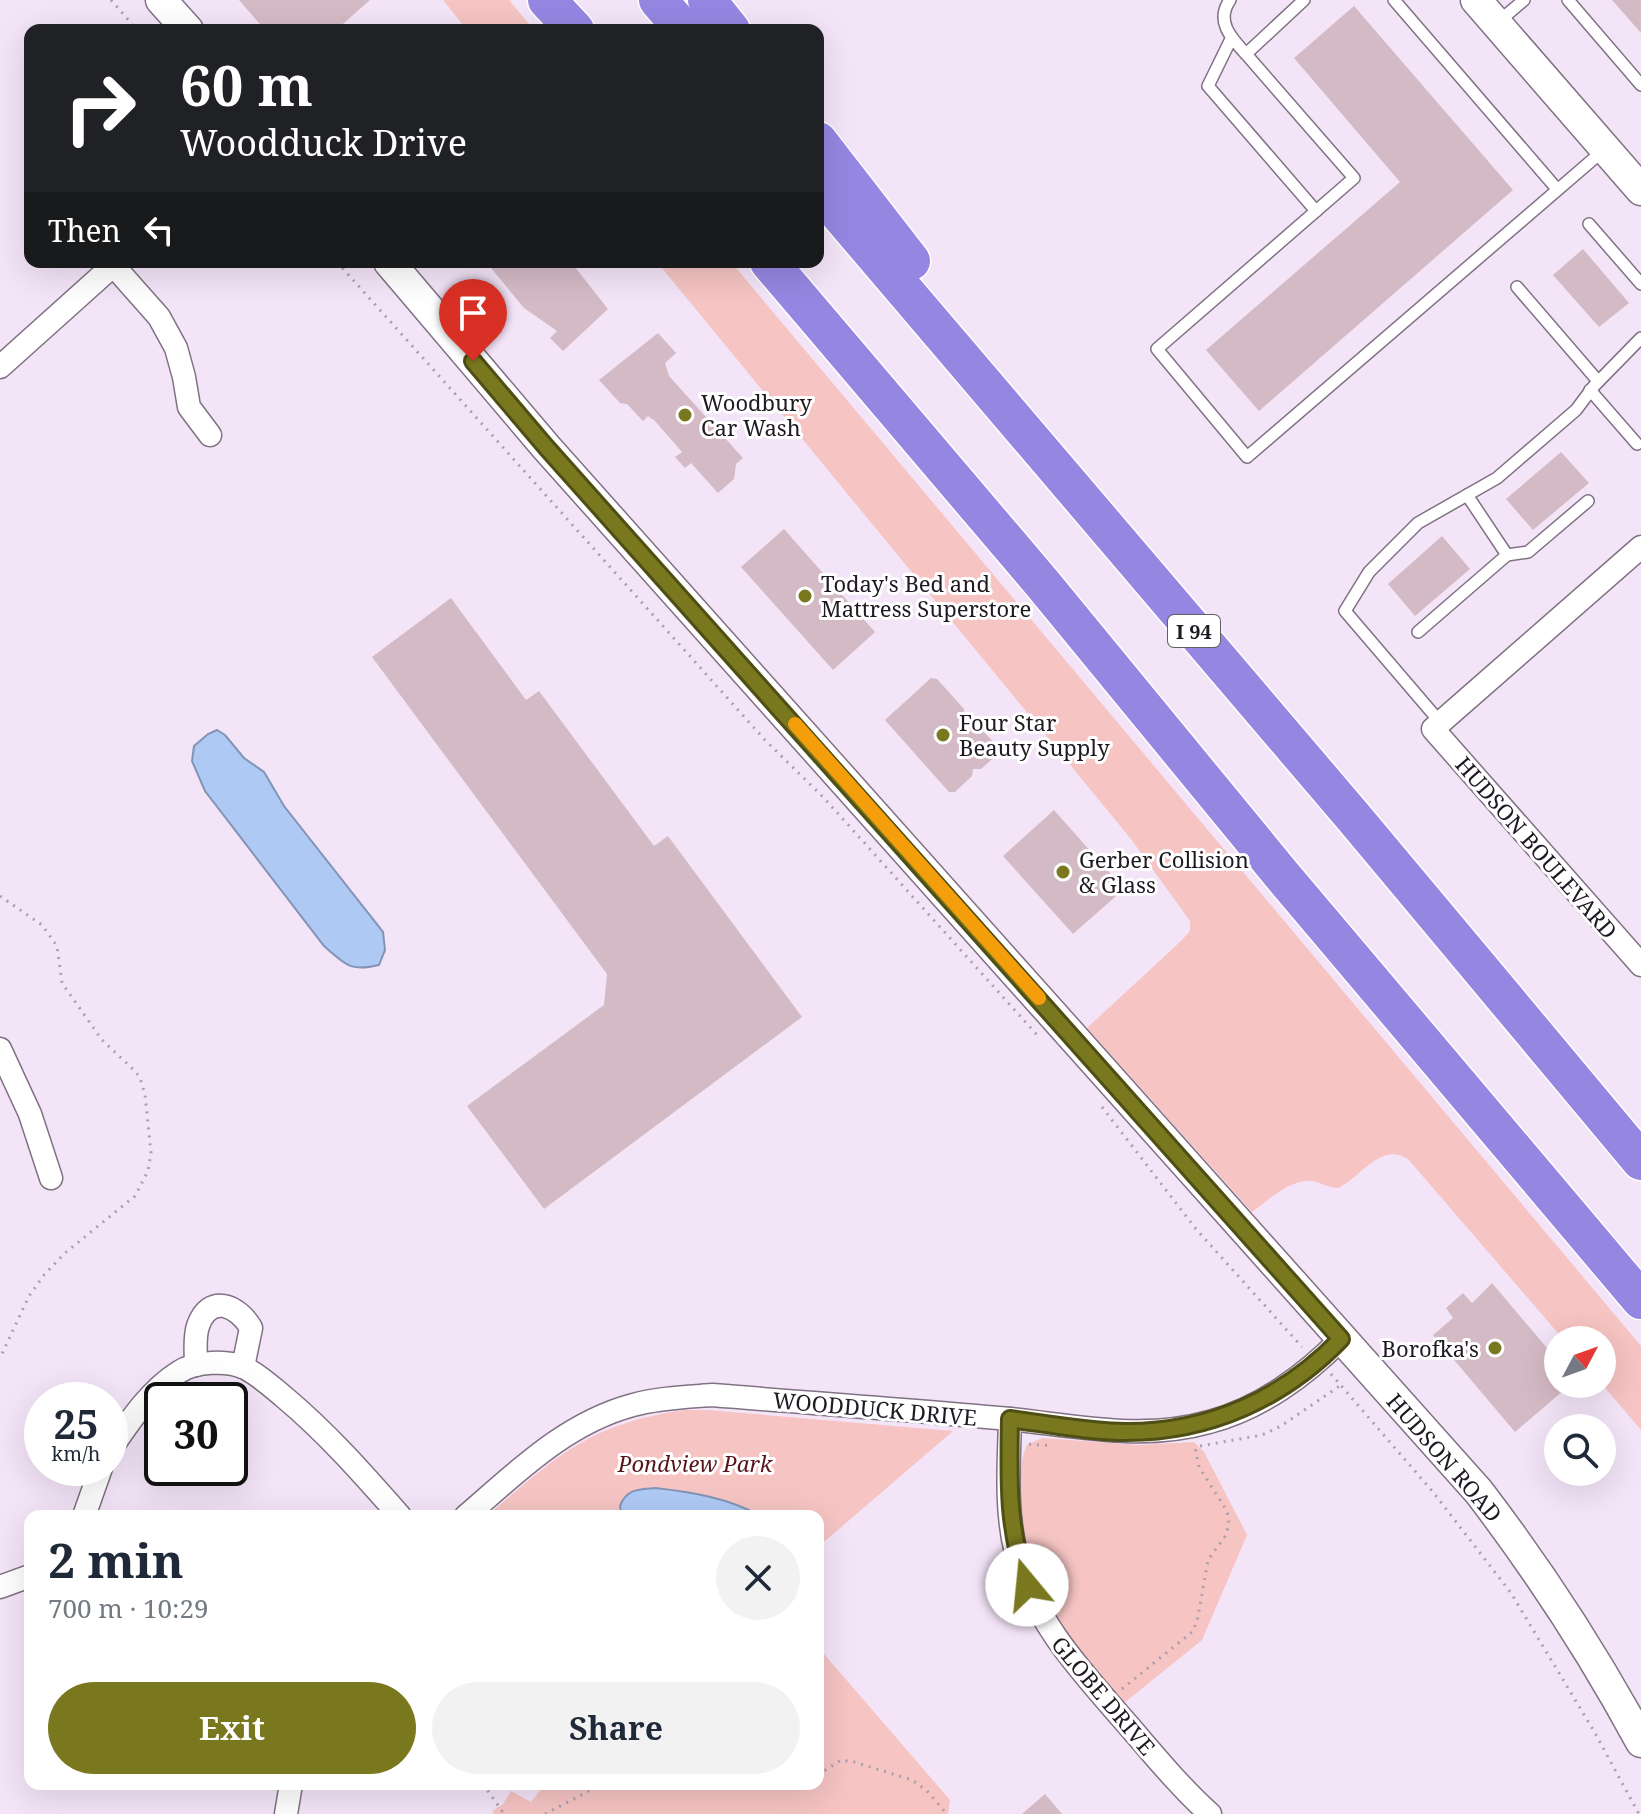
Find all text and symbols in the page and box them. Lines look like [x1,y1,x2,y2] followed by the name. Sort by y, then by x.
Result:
[180,46,313,122] text: 60 m
[48,56,152,160] icon: right
[180,118,467,167] text: Woodduck Drive
[137,208,181,252] icon: left
[48,210,121,251] text: Then
[439,279,507,361] pin
[451,291,495,335] icon: arrive
[701,387,812,442] place label: Woodbury Car Wash
[676,406,694,424] marker: Woodbury Car Wash
[821,568,1031,623] place label: Today's Bed and Mattress Superstore
[796,587,814,605] marker: Today's Bed and Mattress Superstore
[1168,615,1220,647] road number: I 94
[959,707,1110,762] place label: Four Star Beauty Supply
[934,726,952,744] marker: Four Star Beauty Supply
[1449,749,1625,945] street label: HUDSON BOULEVARD
[1079,844,1249,899] place label: Gerber Collision & Glass
[1054,863,1072,881] marker: Gerber Collision & Glass
[1544,1326,1616,1398] north arrow
[1544,1326,1616,1486] map controls
[1382,1333,1479,1363] place label: Borofka's
[1486,1339,1504,1357] marker: Borofka's
[144,1382,248,1486] speed limit sign: 30
[772,1384,978,1432] street label: WOODDUCK DRIVE
[1381,1386,1509,1528] street label: HUDSON ROAD
[53,1396,99,1451] text: 25
[1544,1414,1616,1486] button: search
[51,1440,101,1467] text: km/h
[617,1448,774,1478] park label: Pondview Park
[48,1527,184,1592] text: 2 min
[716,1536,800,1620] button: close
[985,1543,1069,1627] position arrow
[48,1590,209,1626] text: 700 m · 10:29
[1045,1629,1163,1761] street label: GLOBE DRIVE
[48,1682,416,1774] button: Exit
[432,1682,800,1774] button: Share

